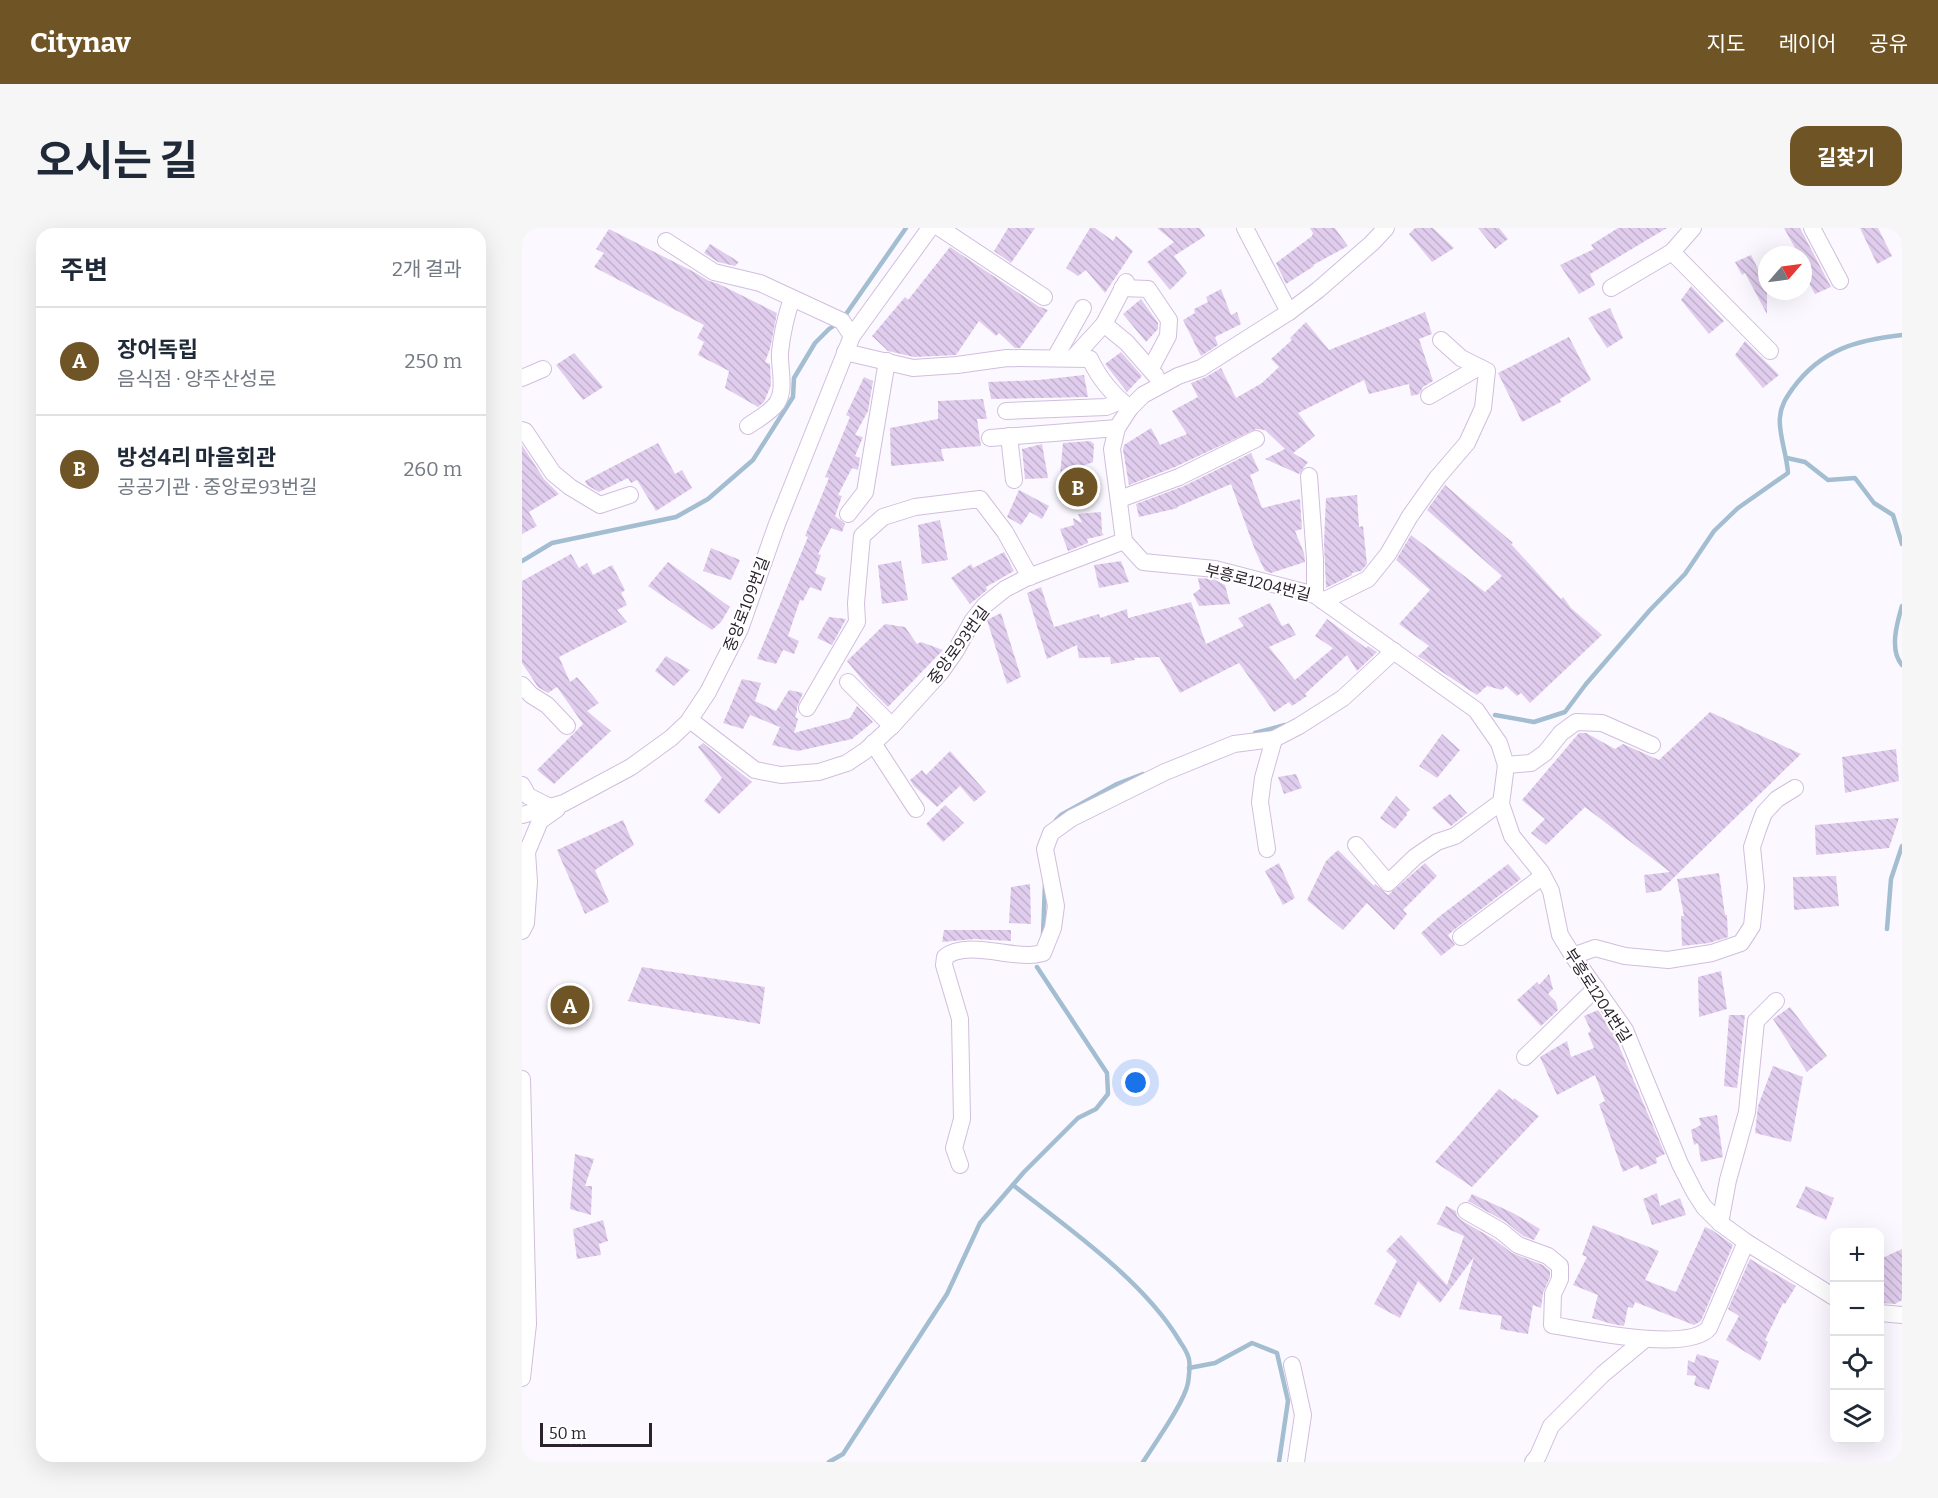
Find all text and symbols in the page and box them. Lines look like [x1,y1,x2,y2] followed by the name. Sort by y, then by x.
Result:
[30,26,131,59] text: Citynav
[1707,31,1745,57] text: 지도
[1778,31,1836,57] text: 레이어
[1869,31,1908,57] text: 공유
[1790,126,1902,186] button: 길찾기
[36,136,198,186] text: 오시는 길
[1758,246,1812,300] north arrow
[60,255,108,286] text: 주변
[392,257,462,281] text: 2개 결과
[117,336,198,363] text: 장어독립
[72,349,87,373] text: A
[405,349,462,373] text: 250 m
[117,367,276,391] text: 음식점 · 양주산성로
[117,444,276,471] text: 방성4리 마을회관
[73,457,86,481] text: B
[403,457,462,481] text: 260 m
[1058,464,1098,510] pin: B
[117,475,318,499] text: 공공기관 · 중앙로93번길
[720,554,773,654] street label: 중앙로109번길
[1203,560,1313,605] street label: 부흥로1204번길
[924,603,993,688] street label: 중앙로93번길
[1560,945,1635,1046] street label: 부흥로1204번길
[550,982,590,1028] pin: A
[1121,1068,1150,1097] your location
[1830,1228,1884,1444] map controls
[1830,1228,1884,1282] button: +
[1830,1282,1884,1336] button: −
[1830,1336,1884,1390] button: locate
[1830,1390,1884,1444] button: layers
[540,1420,652,1448] scale bar
[549,1424,586,1443] text: 50 m

